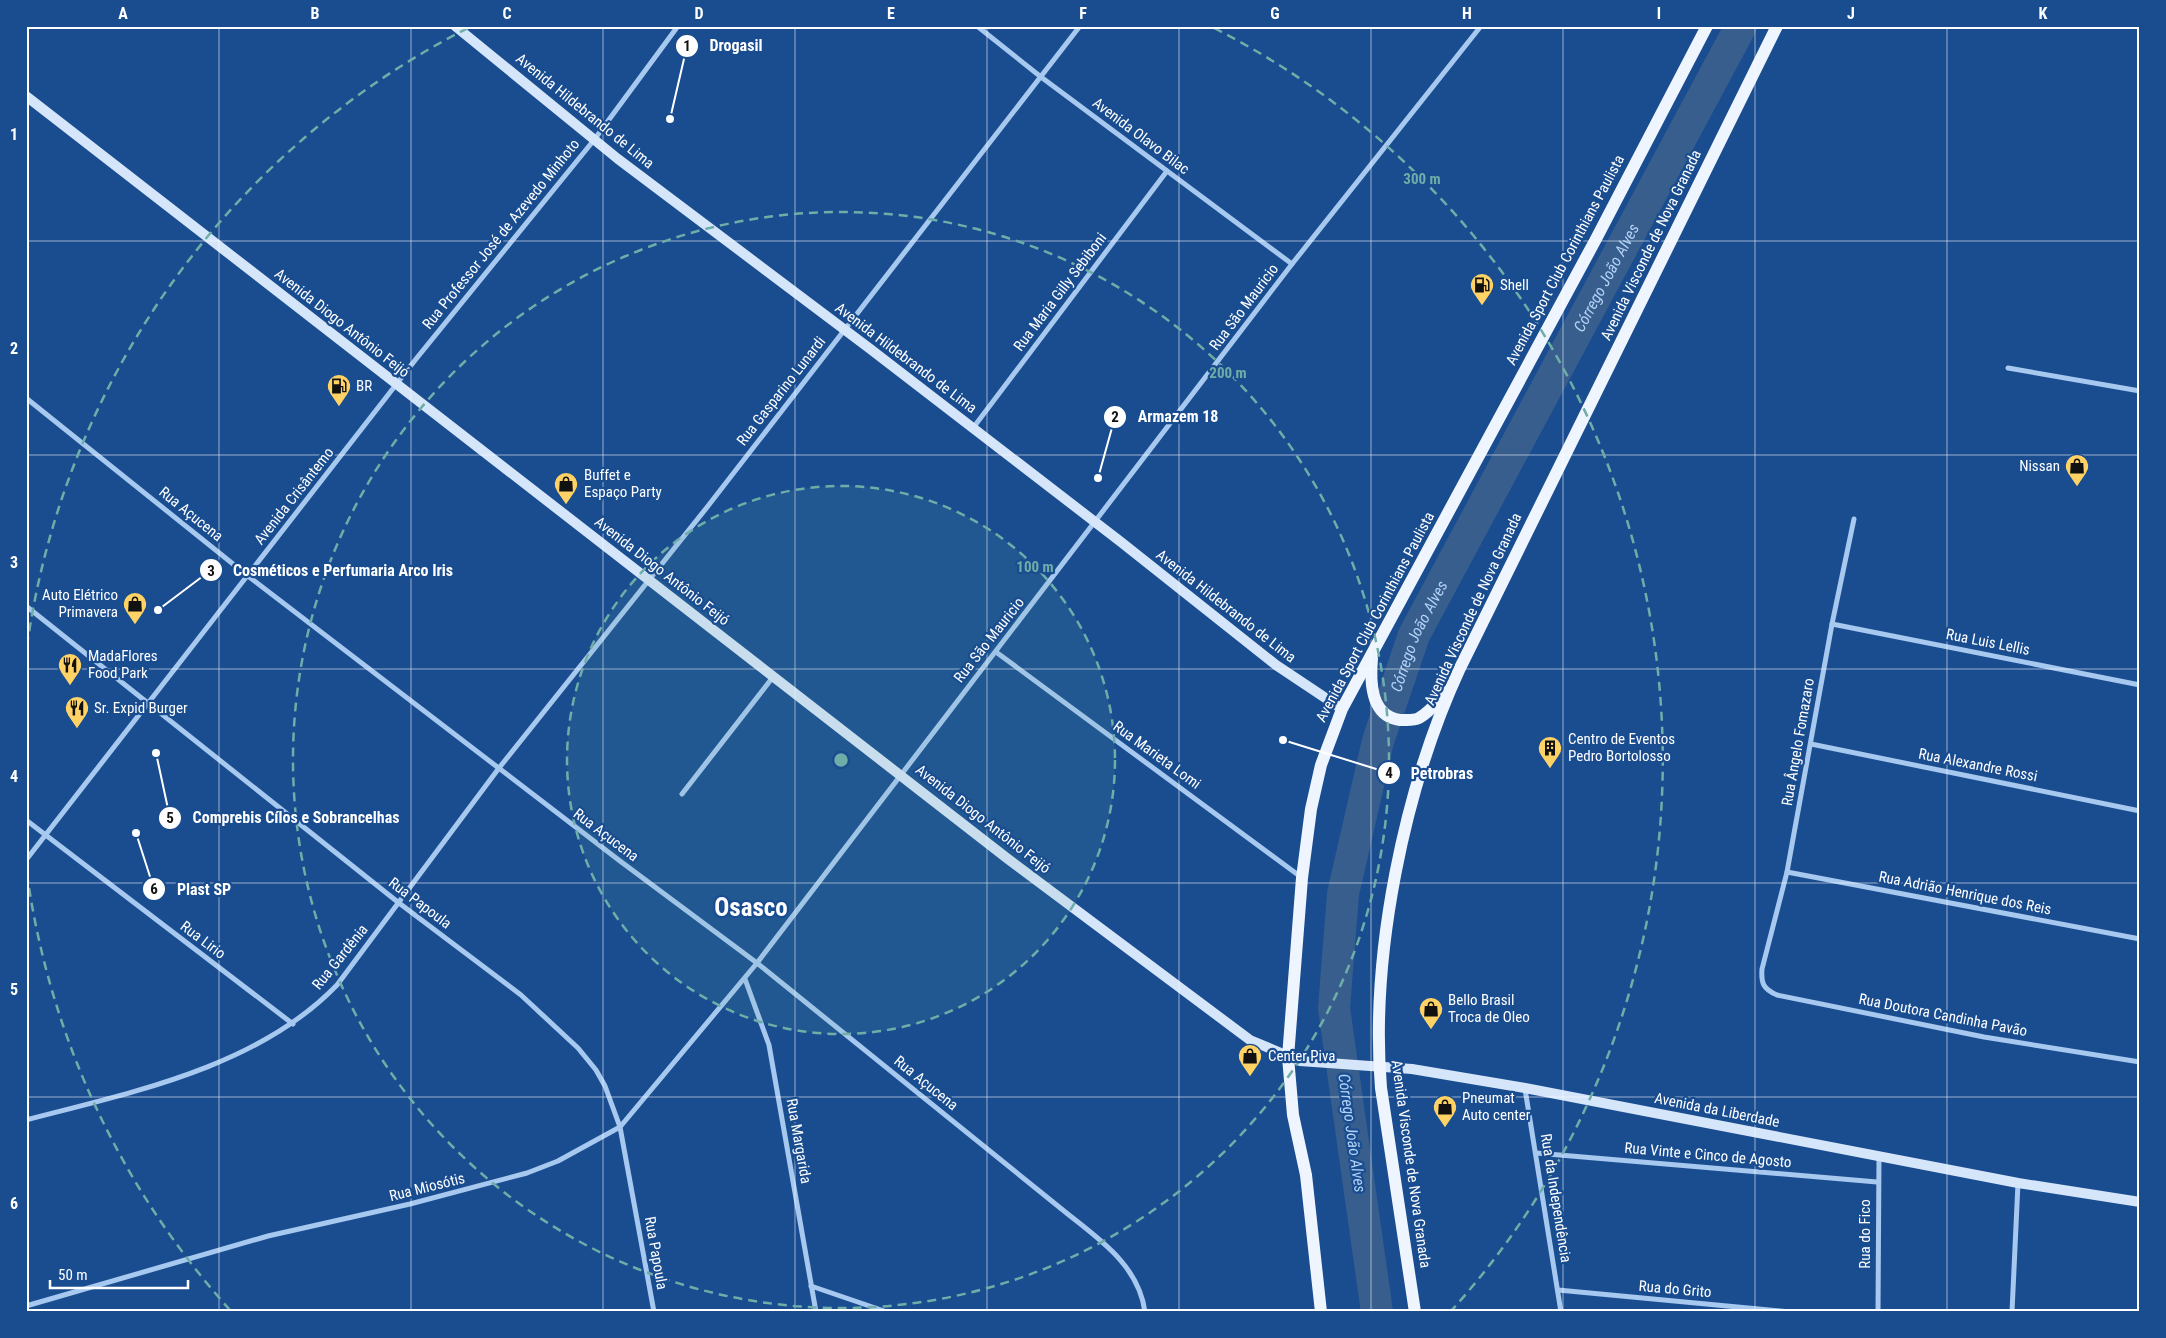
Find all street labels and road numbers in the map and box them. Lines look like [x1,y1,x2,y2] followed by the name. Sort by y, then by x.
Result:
[512,50,658,172] street label: Avenida Hildebrando de Lima
[1089,94,1193,178] street label: Avenida Olavo Bilac
[419,135,583,333] street label: Rua Professor José de Azevedo Minhoto
[1597,147,1705,343] street label: Avenida Visconde de Nova Granada
[1502,152,1628,368] street label: Avenida Sport Club Corinthians Paulista
[1010,229,1110,355] street label: Rua Maria Gilly Sebiboni
[1206,260,1282,354] street label: Rua São Mauricio
[271,265,413,381] street label: Avenida Diogo Antônio Feijó
[832,299,980,417] street label: Avenida Hildebrando de Lima
[733,333,829,449] street label: Rua Gasparino Lunardi
[250,444,338,548] street label: Avenida Crisântemo
[155,483,227,545] street label: Rua Açucena
[1312,509,1438,725] street label: Avenida Sport Club Corinthians Paulista
[1421,510,1525,708] street label: Avenida Visconde de Nova Granada
[591,513,733,629] street label: Avenida Diogo Antônio Feijó
[1152,546,1300,666] street label: Avenida Hildebrando de Lima
[950,594,1028,686] street label: Rua São Mauricio
[1945,625,2032,659] street label: Rua Luis Lellis
[1778,677,1818,807] street label: Rua Ângelo Fomazaro
[1110,717,1204,793] street label: Rua Marieta Lomi
[1917,745,2039,785] street label: Rua Alexandre Rossi
[912,761,1054,877] street label: Avenida Diogo Antônio Feijó
[570,805,642,865] street label: Rua Açucena
[1877,867,2053,919] street label: Rua Adrião Henrique dos Reis
[385,874,455,932] street label: Rua Papoula
[177,917,229,963] street label: Rua Lirio
[308,921,372,993] street label: Rua Gardênia
[1857,990,2029,1040] street label: Rua Doutora Candinha Pavão
[890,1052,962,1114] street label: Rua Açucena
[1387,1059,1435,1269] street label: Avenida Visconde de Nova Granada
[1653,1089,1781,1131] street label: Avenida da Liberdade
[783,1097,815,1185] street label: Rua Margarida
[1537,1132,1575,1264] street label: Rua da Independência
[1624,1139,1792,1171] street label: Rua Vinte e Cinco de Agosto
[387,1169,467,1205] street label: Rua Miosótis
[1856,1199,1874,1269] street label: Rua do Fico
[641,1215,671,1291] street label: Rua Papoula
[1638,1277,1712,1301] street label: Rua do Grito

